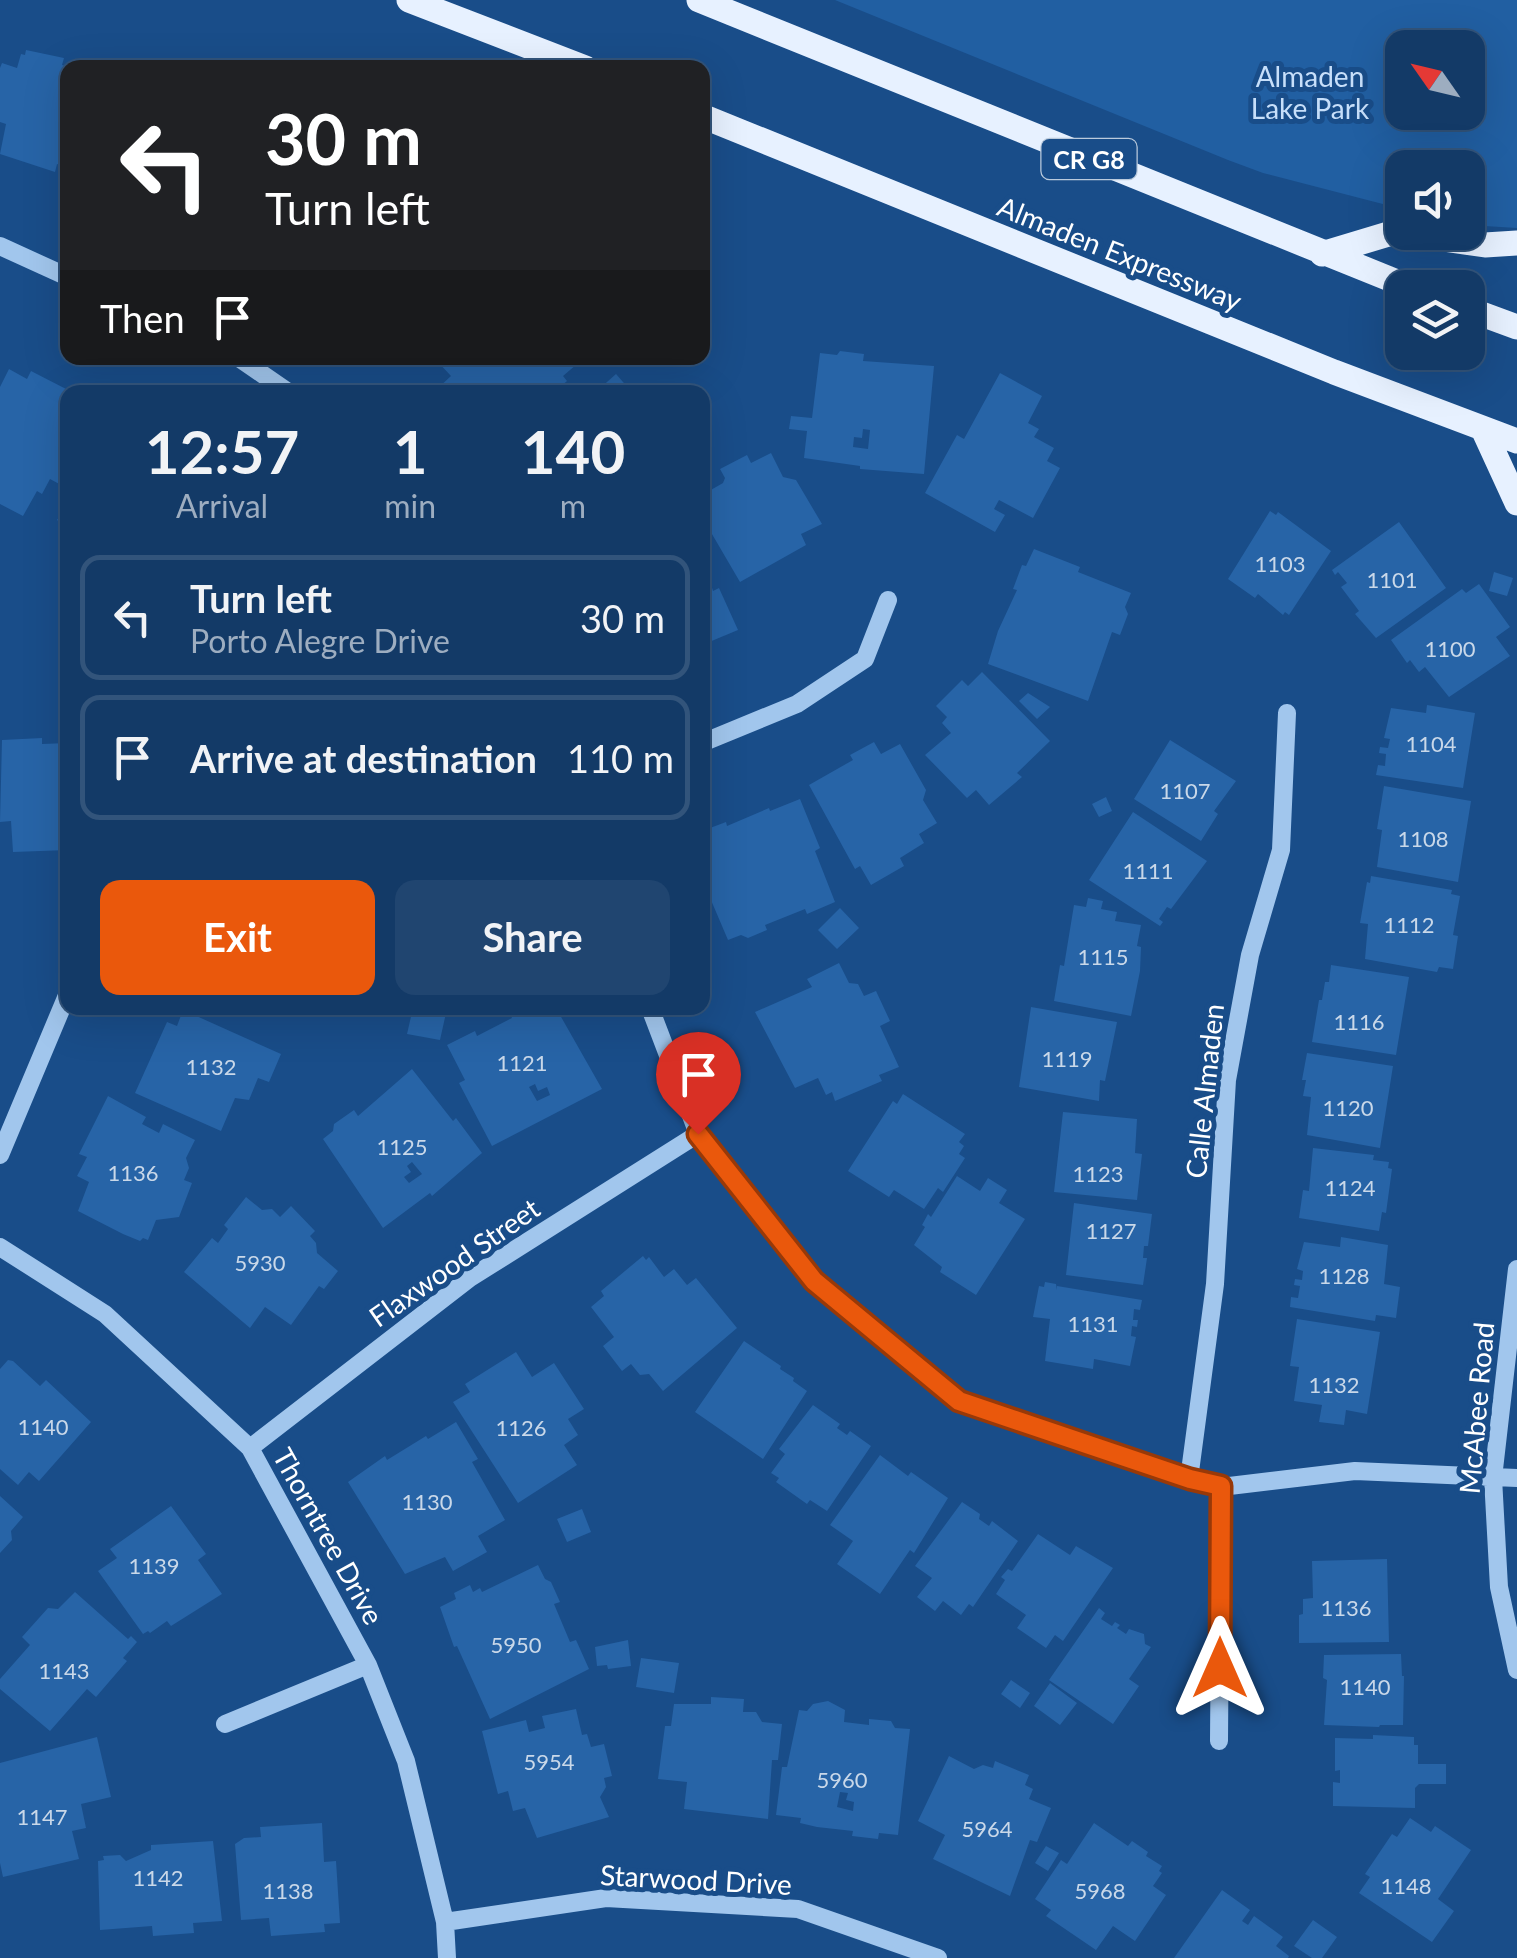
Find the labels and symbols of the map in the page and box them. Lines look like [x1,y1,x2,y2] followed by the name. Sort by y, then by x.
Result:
[1385,30,1485,130] north arrow
[1251,59,1370,125] park label: Almaden Lake Park
[1042,139,1136,179] road number: CR G8
[993,189,1247,318] street label: Almaden Expressway
[1254,550,1306,577] house number: 1103
[1366,566,1418,593] house number: 1101
[1424,635,1476,662] house number: 1100
[1405,730,1457,757] house number: 1104
[1159,777,1211,804] house number: 1107
[1397,825,1449,852] house number: 1108
[1122,857,1174,884] house number: 1111
[1383,911,1435,938] house number: 1112
[1077,943,1129,970] house number: 1115
[1178,1002,1230,1180] street label: Calle Almaden
[1333,1008,1385,1035] house number: 1116
[656,1032,741,1135] pin
[1041,1045,1093,1072] house number: 1119
[496,1049,548,1076] house number: 1121
[185,1053,237,1080] house number: 1132
[1322,1094,1374,1121] house number: 1120
[376,1133,428,1160] house number: 1125
[107,1159,159,1186] house number: 1136
[1072,1160,1124,1187] house number: 1123
[1324,1174,1376,1201] house number: 1124
[362,1191,546,1333] street label: Flaxwood Street
[1085,1217,1137,1244] house number: 1127
[234,1249,286,1276] house number: 5930
[1318,1262,1370,1289] house number: 1128
[1067,1310,1119,1337] house number: 1131
[1452,1321,1500,1495] street label: McAbee Road
[1308,1371,1360,1398] house number: 1132
[17,1413,69,1440] house number: 1140
[495,1414,547,1441] house number: 1126
[266,1442,392,1630] street label: Thorntree Drive
[401,1488,453,1515] house number: 1130
[128,1552,180,1579] house number: 1139
[1320,1594,1372,1621] house number: 1136
[1168,1616,1272,1720] position arrow
[490,1631,542,1658] house number: 5950
[38,1657,90,1684] house number: 1143
[1339,1673,1391,1700] house number: 1140
[523,1748,575,1775] house number: 5954
[816,1766,868,1793] house number: 5960
[16,1803,68,1830] house number: 1147
[961,1815,1013,1842] house number: 5964
[599,1857,793,1901] street label: Starwood Drive
[132,1864,184,1891] house number: 1142
[1380,1872,1432,1899] house number: 1148
[262,1877,314,1904] house number: 1138
[1074,1877,1126,1904] house number: 5968

